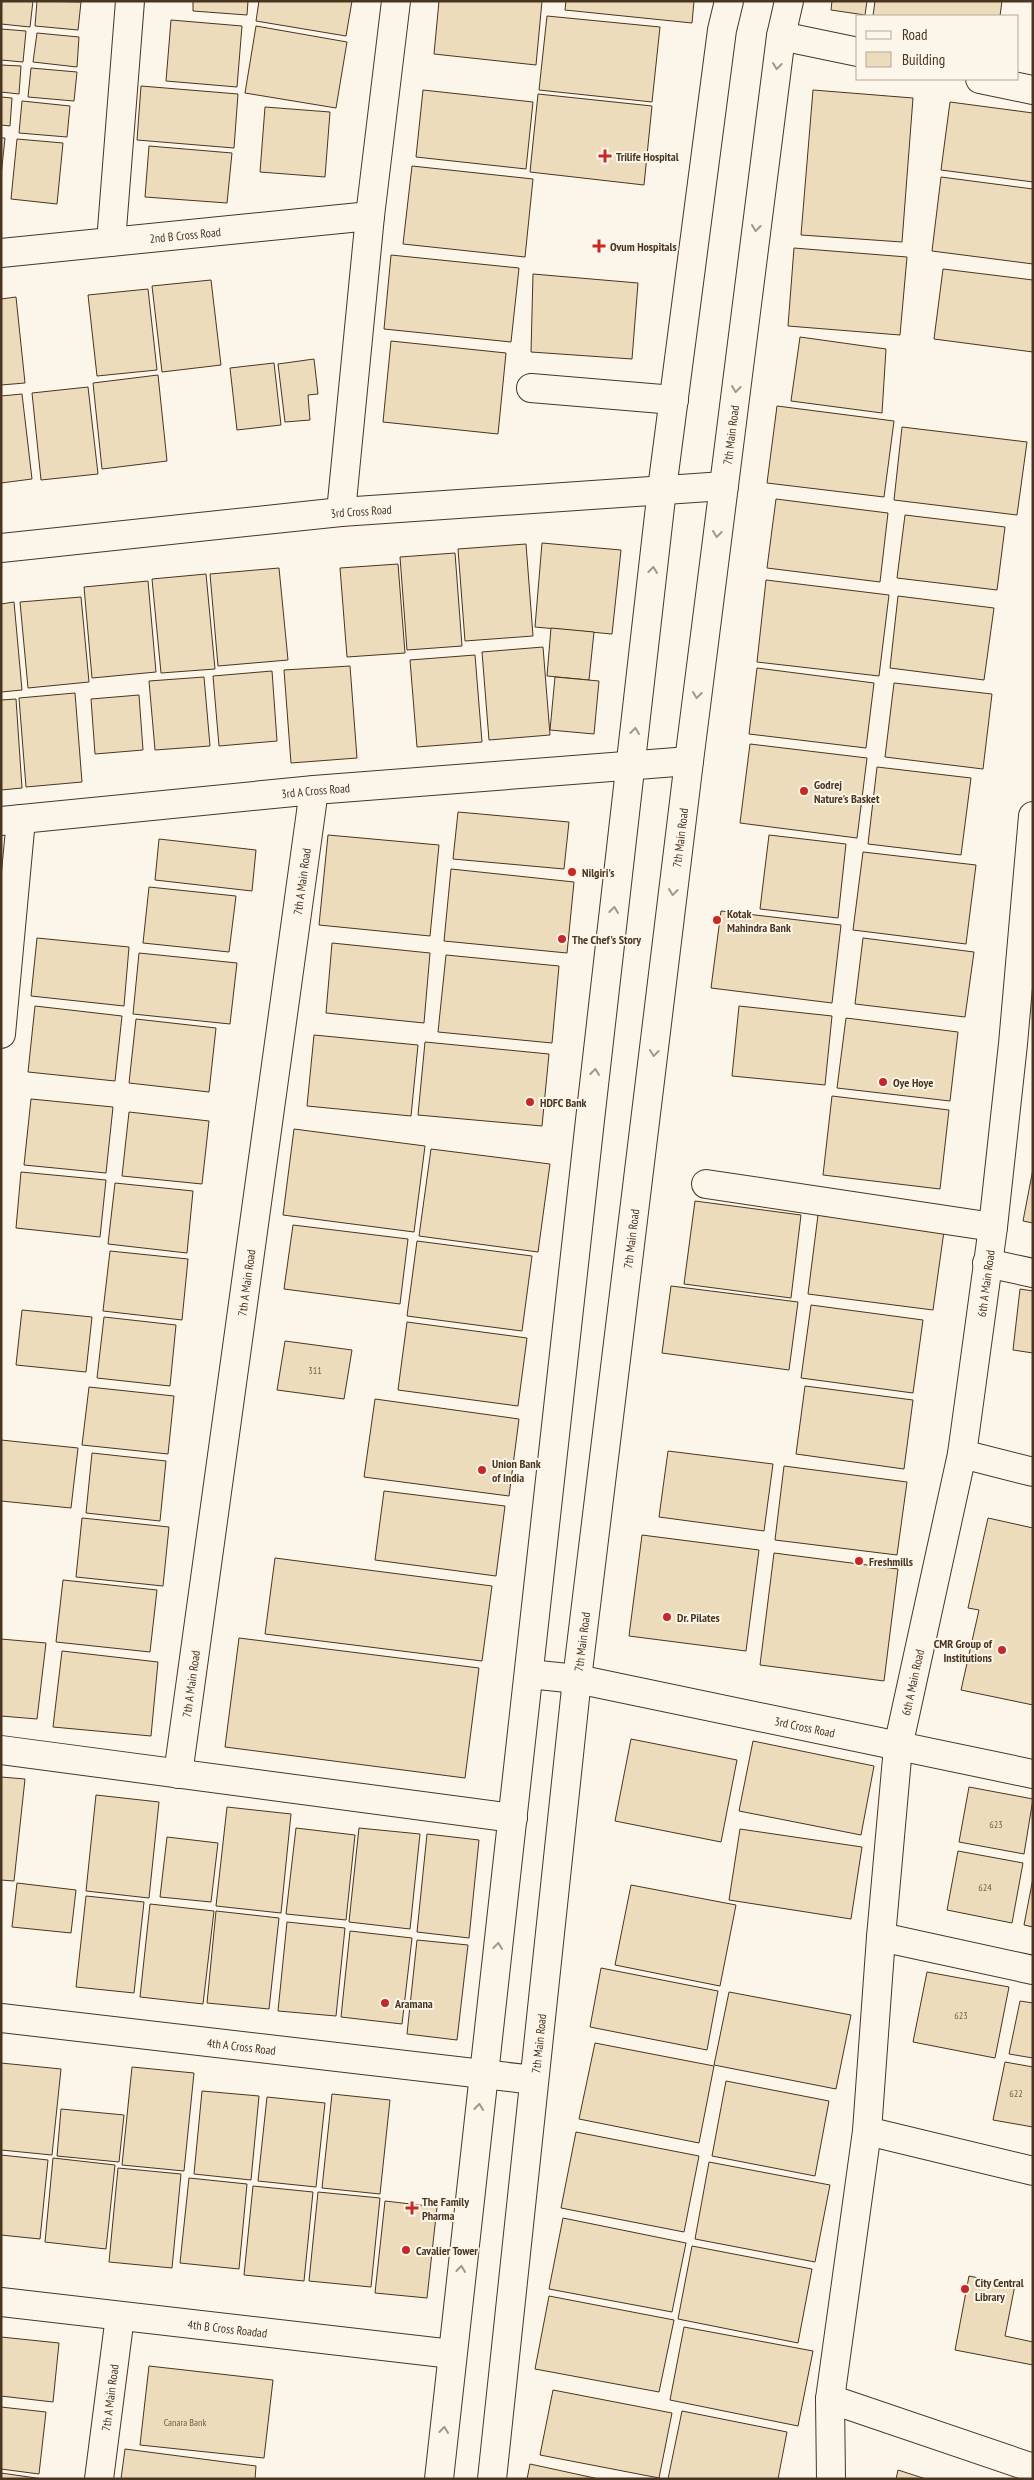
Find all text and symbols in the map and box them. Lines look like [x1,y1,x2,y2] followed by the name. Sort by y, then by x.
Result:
[856,15,1019,80] legend
[902,25,928,44] text: Road
[902,50,945,69] text: Building
[772,63,783,71] one-way arrow
[598,149,612,163] marker: Trilife Hospital
[616,149,679,164] place label: Trilife Hospital
[149,224,221,246] street label: 2nd B Cross Road
[751,224,762,232] one-way arrow
[592,239,606,253] marker: Ovum Hospitals
[610,239,677,254] place label: Ovum Hospitals
[731,385,742,393] one-way arrow
[719,404,742,466] street label: 7th Main Road
[330,501,392,521] street label: 3rd Cross Road
[712,531,723,539] one-way arrow
[647,566,658,574] one-way arrow
[692,692,703,700] one-way arrow
[629,727,640,735] one-way arrow
[814,777,880,806] place label: Godrej Nature's Basket
[280,780,350,801] street label: 3rd A Cross Road
[798,785,810,797] marker: Godrej Nature's Basket
[669,807,691,868] street label: 7th Main Road
[289,847,313,916] street label: 7th A Main Road
[582,865,614,880] place label: Nilgiri's
[566,866,578,878] marker: Nilgiri's
[668,888,679,896] one-way arrow
[608,906,619,914] one-way arrow
[727,906,791,935] place label: Kotak Mahindra Bank
[711,914,723,926] marker: Kotak Mahindra Bank
[572,932,641,947] place label: The Chef's Story
[556,933,568,945] marker: The Chef's Story
[649,1049,660,1057] one-way arrow
[589,1067,600,1075] one-way arrow
[893,1075,933,1090] place label: Oye Hoye
[877,1076,889,1088] marker: Oye Hoye
[540,1095,587,1110] place label: HDFC Bank
[524,1096,536,1108] marker: HDFC Bank
[620,1208,642,1269] street label: 7th Main Road
[234,1248,258,1317] street label: 7th A Main Road
[973,1249,997,1318] street label: 6th A Main Road
[308,1364,322,1377] house number: 311
[492,1456,541,1485] place label: Union Bank of India
[476,1464,488,1476] marker: Union Bank of India
[869,1554,913,1569] place label: Freshmills
[853,1555,865,1567] marker: Freshmills
[677,1610,720,1625] place label: Dr. Pilates
[570,1611,593,1672] street label: 7th Main Road
[661,1611,673,1623] marker: Dr. Pilates
[934,1636,993,1665] place label: CMR Group of Institutions
[996,1644,1008,1656] marker: CMR Group of Institutions
[898,1648,927,1717] street label: 6th A Main Road
[178,1649,203,1718] street label: 7th A Main Road
[773,1713,836,1740] street label: 3rd Cross Road
[989,1818,1003,1831] house number: 623
[978,1881,992,1894] house number: 624
[492,1941,503,1949] one-way arrow
[394,1996,433,2011] place label: Aramana
[379,1997,391,2009] marker: Aramana
[954,2009,968,2022] house number: 623
[528,2013,549,2074] street label: 7th Main Road
[206,2035,277,2057] street label: 4th A Cross Road
[1009,2087,1023,2100] house number: 622
[473,2103,484,2111] one-way arrow
[422,2194,469,2223] place label: The Family Pharma
[406,2202,418,2214] marker: The Family Pharma
[416,2243,478,2258] place label: Cavalier Tower
[400,2244,412,2256] marker: Cavalier Tower
[455,2264,466,2272] one-way arrow
[975,2275,1024,2304] place label: City Central Library
[959,2283,971,2295] marker: City Central Library
[187,2316,268,2340] street label: 4th B Cross Roadad
[98,2363,121,2432] street label: 7th A Main Road
[164,2416,206,2429] house number: Canara Bank
[438,2426,449,2434] one-way arrow

